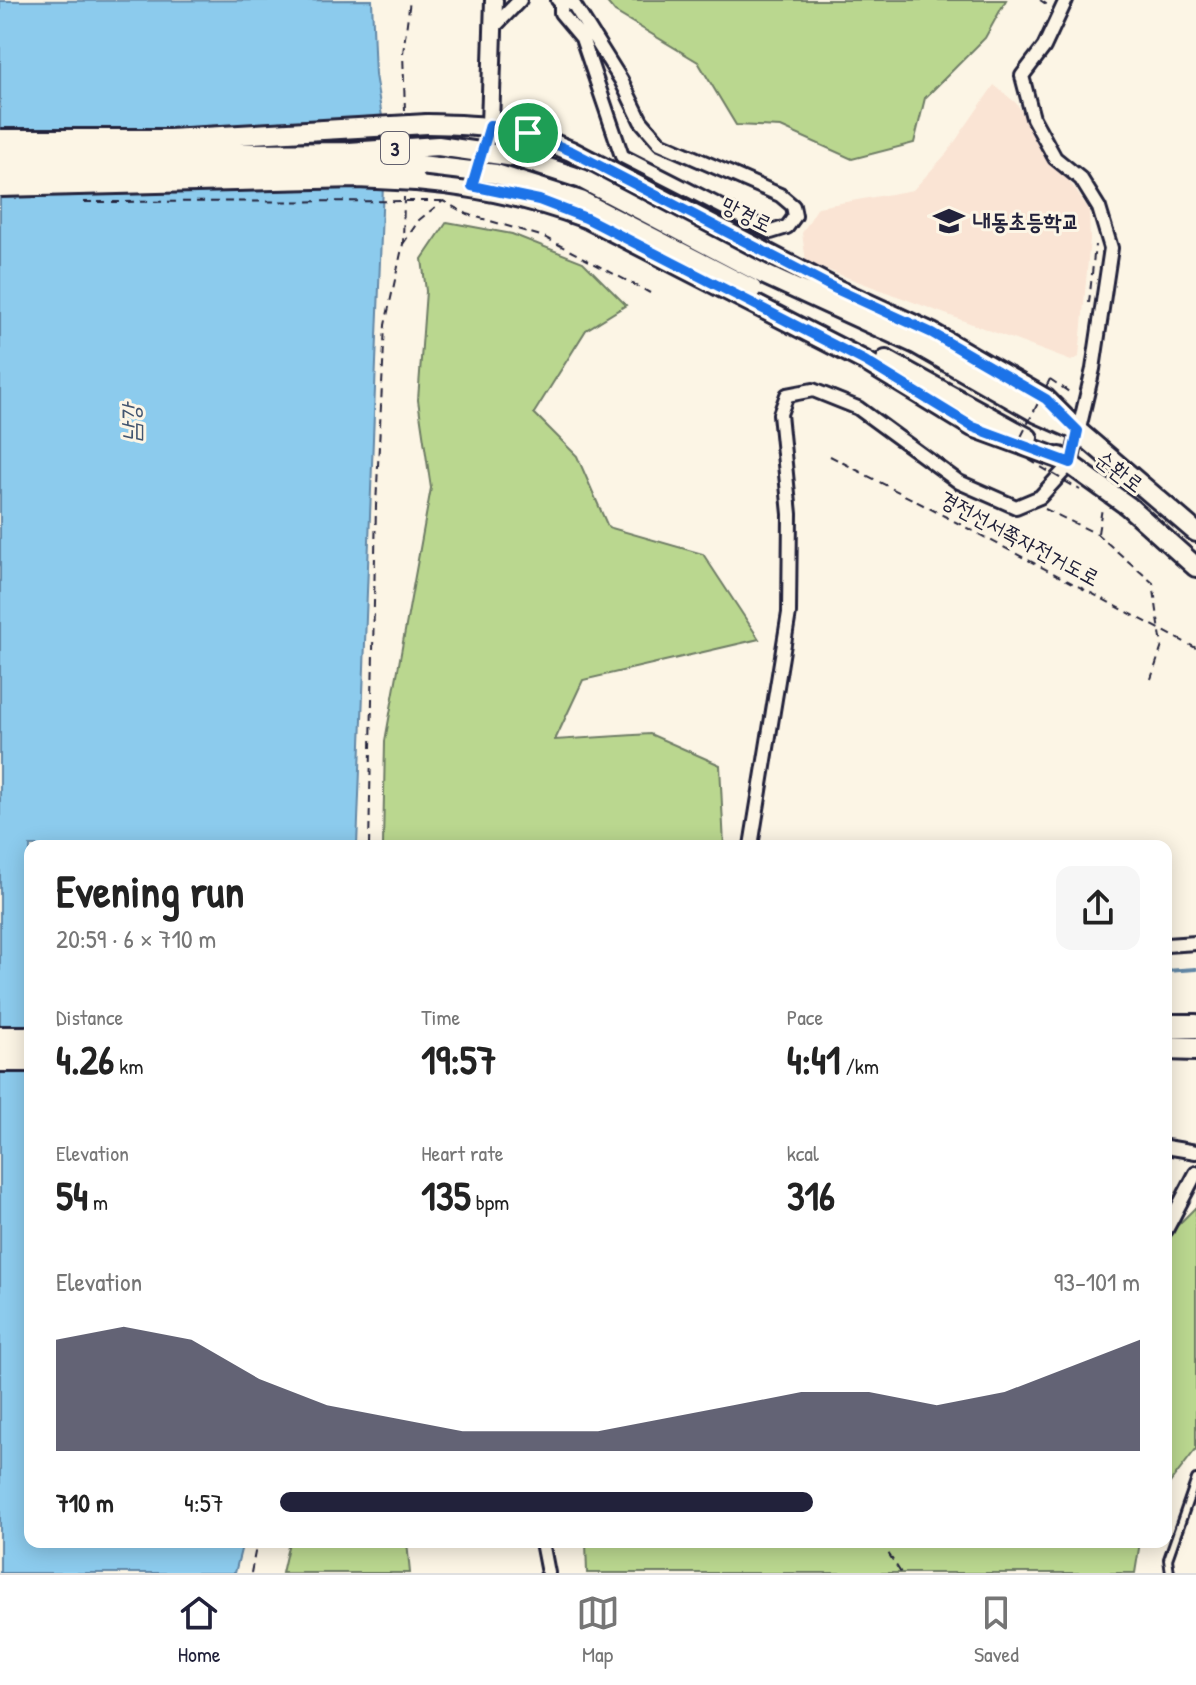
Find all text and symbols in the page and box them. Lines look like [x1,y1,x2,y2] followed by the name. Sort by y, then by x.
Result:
[494,99,562,167] pin
[506,111,550,155] icon: arrive
[381,132,409,164] road number: 3
[717,189,777,239] street label: 망경로
[932,204,966,238] school or university icon: 내동초등학교
[973,206,1079,236] place label: 내동초등학교
[114,401,146,442] water label: 남강
[1090,443,1150,499] street label: 순환로
[935,483,1105,593] street label: 경전선서쪽자전거도로
[56,861,244,921] text: Evening run
[1056,866,1140,950] button: share
[56,921,216,956] text: 20:59 · 6 × 710 m
[56,1002,123,1032] text: Distance
[421,1002,460,1032] text: Time
[787,1002,823,1032] text: Pace
[56,1032,114,1086] text: 4.26
[421,1032,497,1086] text: 19:57
[787,1032,840,1086] text: 4:41
[114,1051,143,1081] text: km
[840,1051,879,1081] text: /km
[56,1138,129,1168] text: Elevation
[421,1138,504,1168] text: Heart rate
[787,1138,819,1168] text: kcal
[56,1168,88,1222] text: 54
[421,1168,471,1222] text: 135
[787,1168,835,1222] text: 316
[88,1187,108,1217] text: m
[471,1187,509,1217] text: bpm
[56,1264,142,1299] text: Elevation
[1054,1264,1140,1299] text: 93–101 m
[56,1485,114,1520] text: 710 m
[184,1485,224,1520] text: 4:57
[177,1591,221,1669] tab: Home
[576,1591,620,1669] tab: Map
[974,1591,1019,1669] tab: Saved

